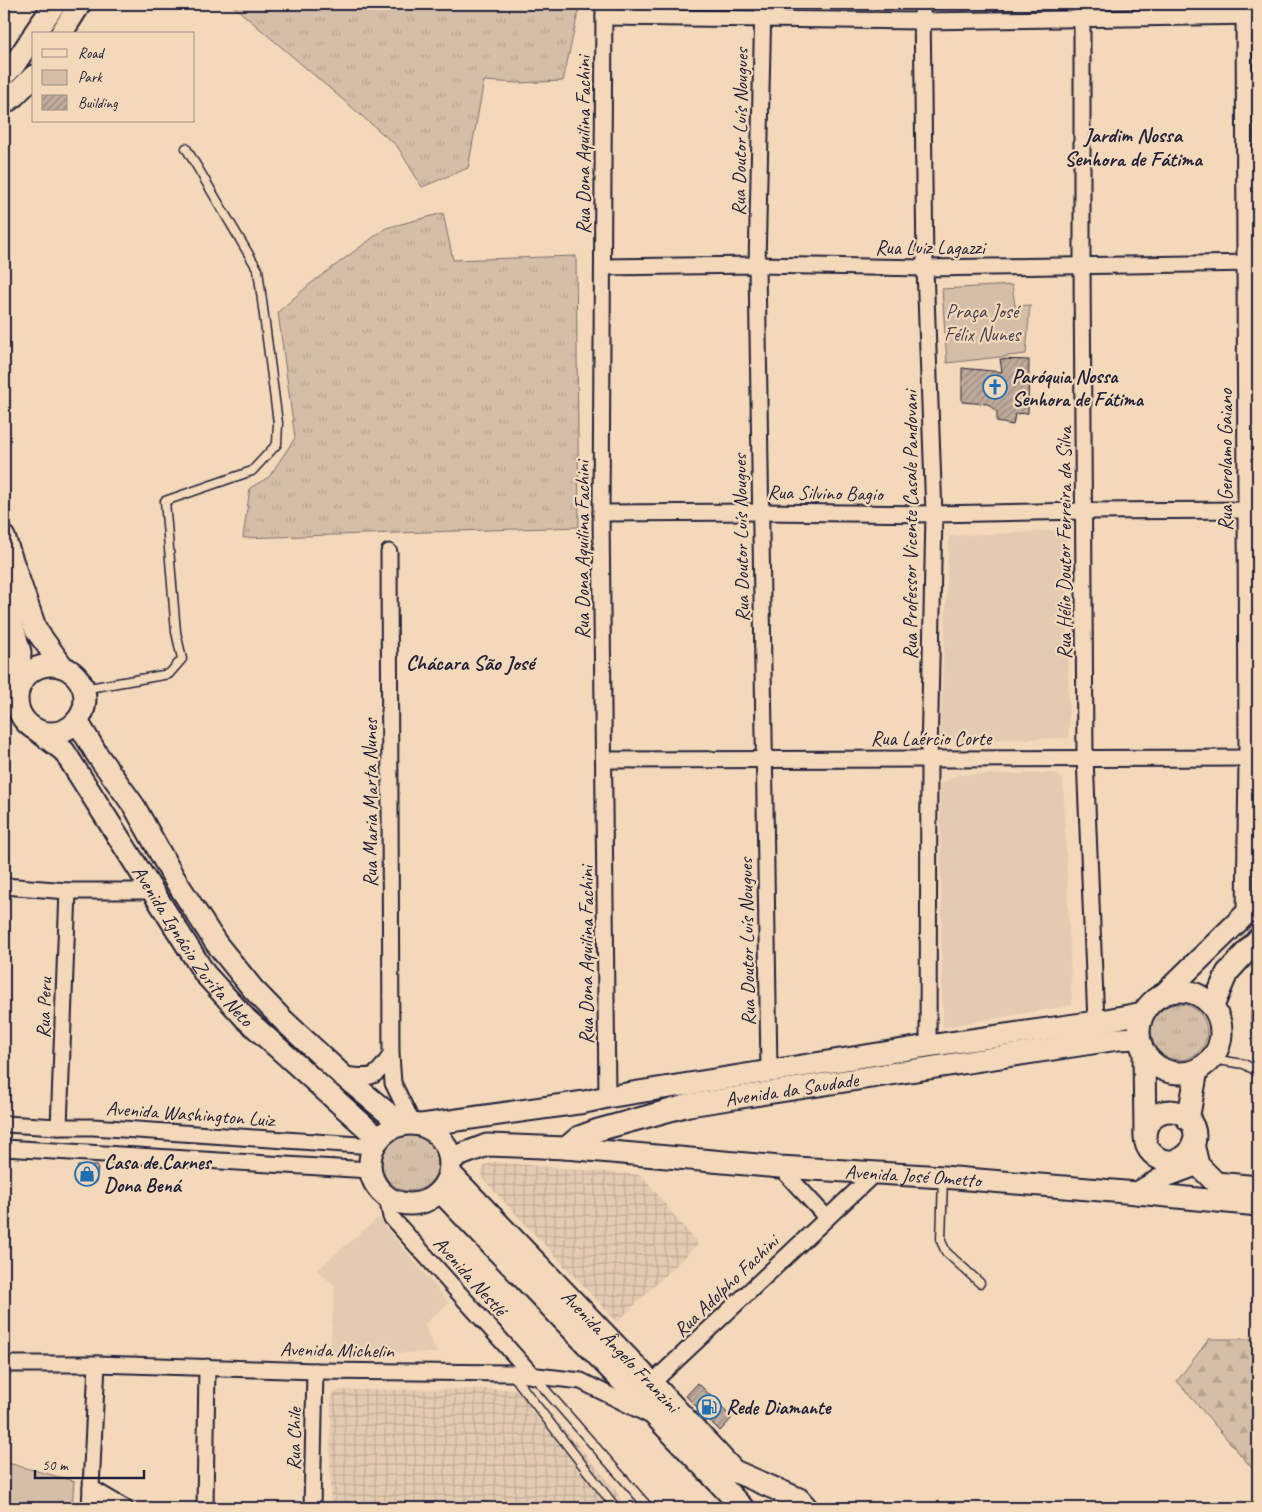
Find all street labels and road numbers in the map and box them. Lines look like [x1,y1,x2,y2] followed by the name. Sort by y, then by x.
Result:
[726,46,754,216] street label: Rua Doutor Luís Nougues
[571,53,596,234] street label: Rua Dona Aquilina Fachini
[875,235,987,260] street label: Rua Luiz Lagazzi
[898,388,923,660] street label: Rua Professor Vicente Casale Pandovani
[1213,388,1238,531] street label: Rua Gerolamo Gaiano
[1052,425,1077,659] street label: Rua Hélio Doutor Ferreira da Silva
[727,452,755,622] street label: Rua Doutor Luís Nougues
[570,458,595,639] street label: Rua Dona Aquilina Fachini
[767,479,885,507] street label: Rua Silvino Bagio
[358,717,383,887] street label: Rua Maria Marta Nunes
[871,726,993,751] street label: Rua Laércio Corte
[733,856,761,1026] street label: Rua Doutor Luís Nougues
[127,860,259,1032] street label: Avenida Ignácio Zurita Neto
[574,863,599,1044] street label: Rua Dona Aquilina Fachini
[30,976,58,1039] street label: Rua Peru
[723,1066,861,1112] street label: Avenida da Saudade
[105,1096,277,1133] street label: Avenida Washington Luiz
[844,1159,984,1193] street label: Avenida José Ometto
[668,1228,785,1342] street label: Rua Adolpho Fachini
[428,1231,515,1324] street label: Avenida Nestlé
[556,1284,687,1419] street label: Avenida Ângelo Franzini
[280,1337,395,1364] street label: Avenida Michelin
[281,1406,307,1471] street label: Rua Chile

